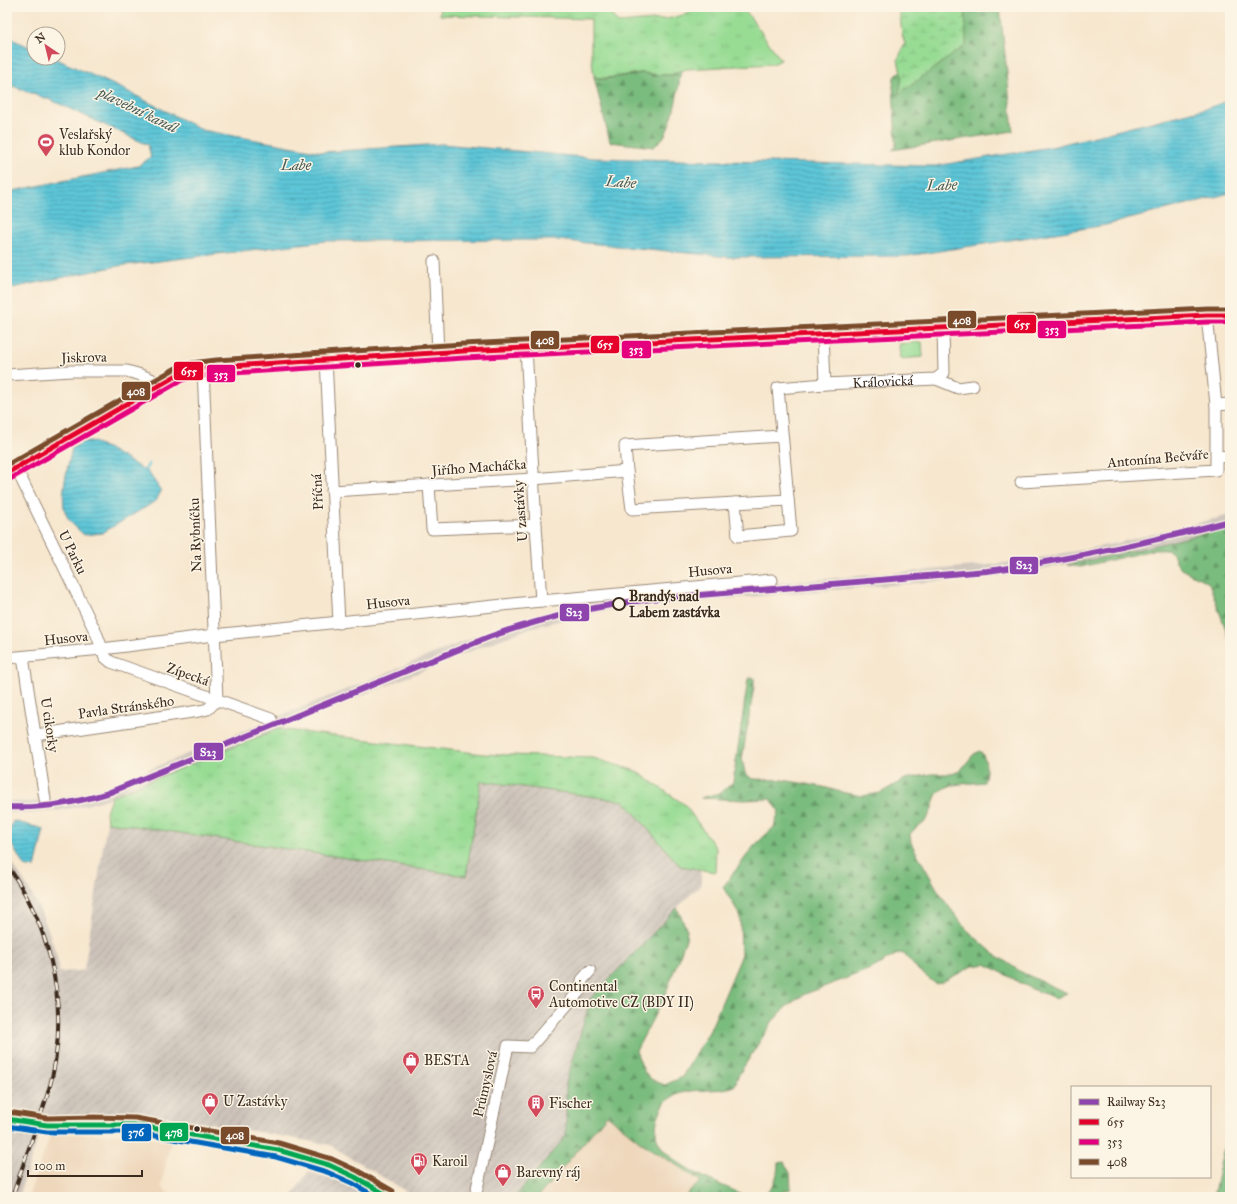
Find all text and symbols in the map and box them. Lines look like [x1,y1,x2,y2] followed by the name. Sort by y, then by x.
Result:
[26,26,66,66] north arrow
[33,30,49,46] text: N
[93,82,182,139] water label: plavební kanál
[58,126,131,159] place label: Veslařský klub Kondor
[36,132,56,157] sports icon: Veslařský klub Kondor
[280,156,312,174] water label: Labe
[604,172,637,192] water label: Labe
[926,175,958,195] water label: Labe
[947,310,977,329] line badge: 408
[953,314,971,328] text: 408
[1006,314,1037,334] line badge: 655
[1014,318,1031,331] text: 655
[1037,320,1067,339] line badge: 353
[1045,323,1059,337] text: 353
[530,330,560,350] line badge: 408
[536,334,554,348] text: 408
[590,335,620,354] line badge: 655
[597,338,614,351] text: 655
[621,340,652,359] line badge: 353
[629,343,643,357] text: 353
[59,349,107,367] street label: Jiskrova
[353,360,363,370] unlabelled marker
[173,361,204,381] line badge: 655
[206,364,236,383] line badge: 353
[181,365,198,378] text: 655
[214,368,228,382] text: 353
[852,372,914,392] street label: Královická
[121,381,151,401] line badge: 408
[127,385,145,399] text: 408
[1106,446,1210,471] street label: Antonína Bečváře
[429,456,527,480] street label: Jiřího Macháčka
[308,473,327,511] street label: Příčná
[510,479,531,542] street label: U zastávky
[186,497,205,573] street label: Na Rybníčku
[55,527,91,577] street label: U Parku
[1009,556,1039,575] line badge: S23
[1016,559,1032,573] text: S23
[687,560,733,581] street label: Husova
[629,588,721,621] place label: Brandýs nad Labem zastávka
[365,592,411,613] street label: Husova
[612,597,626,611] marker: Brandýs nad Labem zastávka
[559,603,590,622] line badge: S23
[566,606,582,620] text: S23
[43,628,89,649] street label: Husova
[164,659,211,690] street label: Zípecká
[77,692,175,723] street label: Pavla Stránského
[37,696,62,754] street label: U cikorky
[193,742,224,761] line badge: S23
[200,746,216,760] text: S23
[548,978,694,1012] place label: Continental Automotive CZ (BDY II)
[526,984,546,1009] bus stop icon: Continental Automotive CZ (BDY II)
[470,1049,501,1119] street label: Průmyslová
[401,1050,421,1075] shop icon: BESTA
[424,1052,471,1069] place label: BESTA
[1071,1086,1211,1178] legend
[200,1091,220,1116] shop icon: U Zastávky
[223,1093,288,1110] place label: U Zastávky
[526,1093,546,1118] building icon: Fischer
[549,1095,593,1112] place label: Fischer
[1107,1095,1166,1109] text: Railway S23
[1107,1115,1125,1129] text: 655
[159,1122,189,1142] line badge: 478
[121,1123,152,1142] line badge: 376
[192,1124,202,1134] unlabelled marker
[128,1126,145,1140] text: 376
[165,1126,183,1140] text: 478
[220,1126,250,1145] line badge: 408
[226,1129,244,1143] text: 408
[1107,1135,1122,1149] text: 353
[409,1151,429,1176] fuel station icon: Karoil
[28,1152,142,1178] scale bar
[432,1153,468,1170] place label: Karoil
[1107,1155,1127,1169] text: 408
[34,1159,65,1173] text: 100 m
[493,1162,513,1187] shop icon: Barevný ráj
[516,1164,580,1181] place label: Barevný ráj

